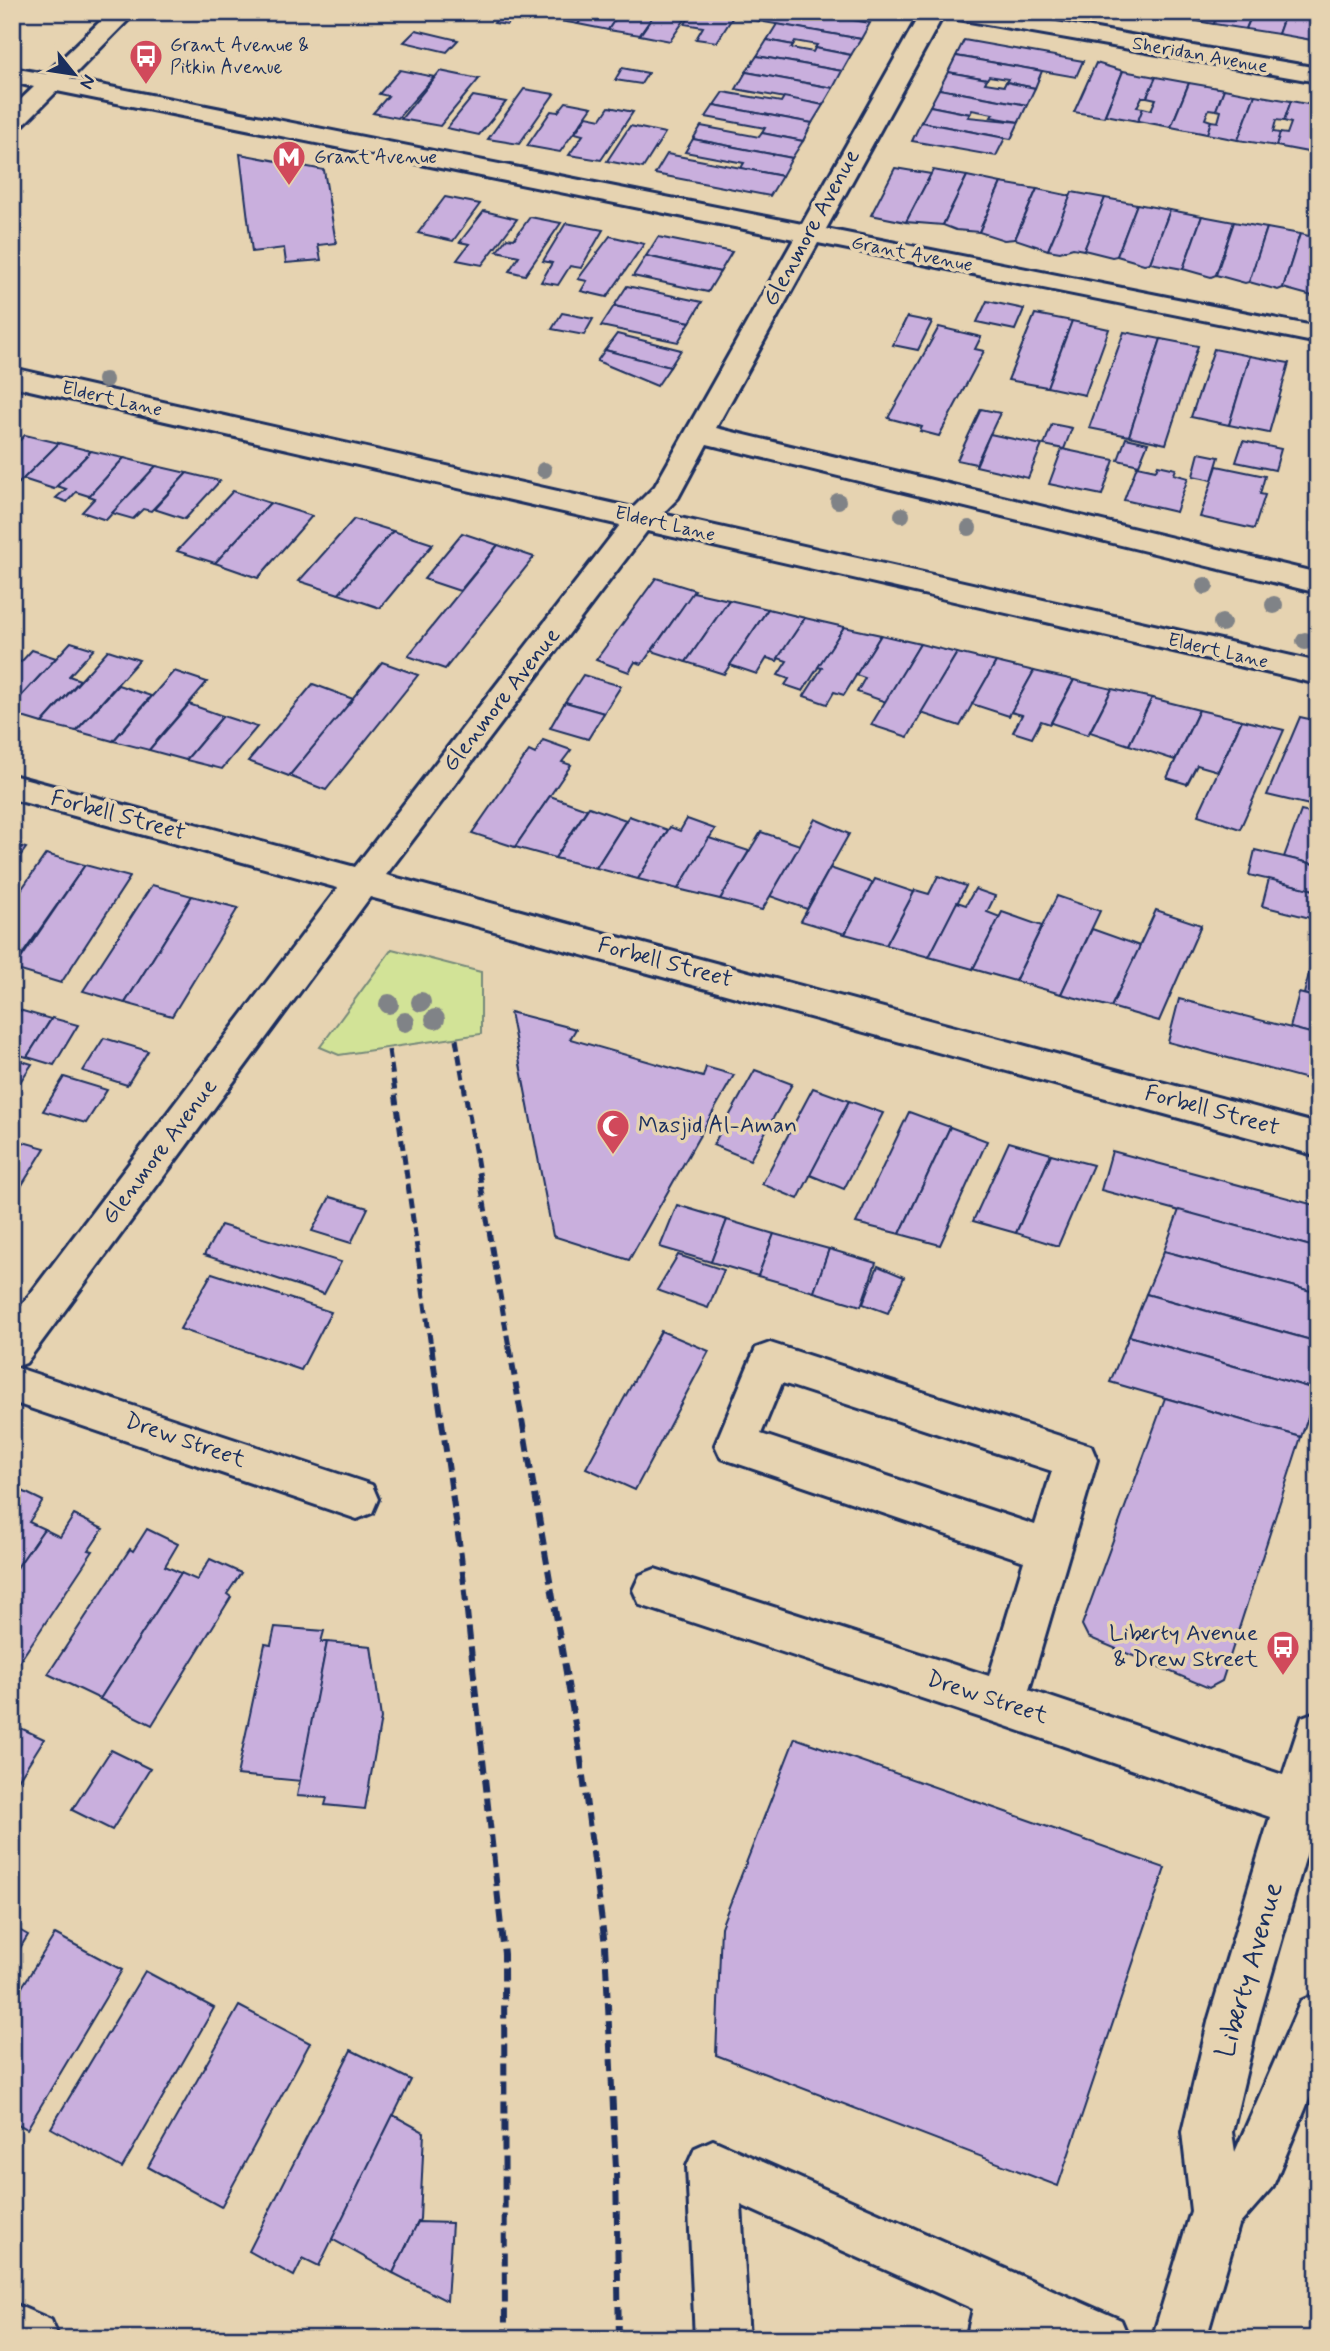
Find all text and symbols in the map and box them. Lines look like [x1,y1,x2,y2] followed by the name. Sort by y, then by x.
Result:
[1130,31,1270,79] street label: Sheridan Avenue
[170,33,309,80] place label: Grant Avenue & Pitkin Avenue
[127,37,165,86] bus stop icon: Grant Avenue & Pitkin Avenue
[38,38,108,108] north arrow
[73,70,101,93] text: N
[270,138,308,187] metro station icon: Grant Avenue
[756,144,868,312] street label: Glenmore Avenue
[314,145,437,170] place label: Grant Avenue
[849,230,975,278] street label: Grant Avenue
[59,375,165,423] street label: Eldert Lane
[612,500,718,548] street label: Eldert Lane
[436,622,568,778] street label: Glenmore Avenue
[1165,627,1271,675] street label: Eldert Lane
[47,784,189,848] street label: Forbell Street
[594,931,736,995] street label: Forbell Street
[95,1073,225,1231] street label: Glenmore Avenue
[1141,1079,1283,1143] street label: Forbell Street
[594,1107,632,1156] mosque icon: Masjid Al-Aman
[638,1111,797,1141] place label: Masjid Al-Aman
[121,1406,250,1476] street label: Drew Street
[1109,1619,1258,1675] place label: Liberty Avenue & Drew Street
[1264,1628,1302,1677] bus stop icon: Liberty Avenue & Drew Street
[923,1664,1052,1732] street label: Drew Street
[1207,1878,1293,2062] street label: Liberty Avenue

